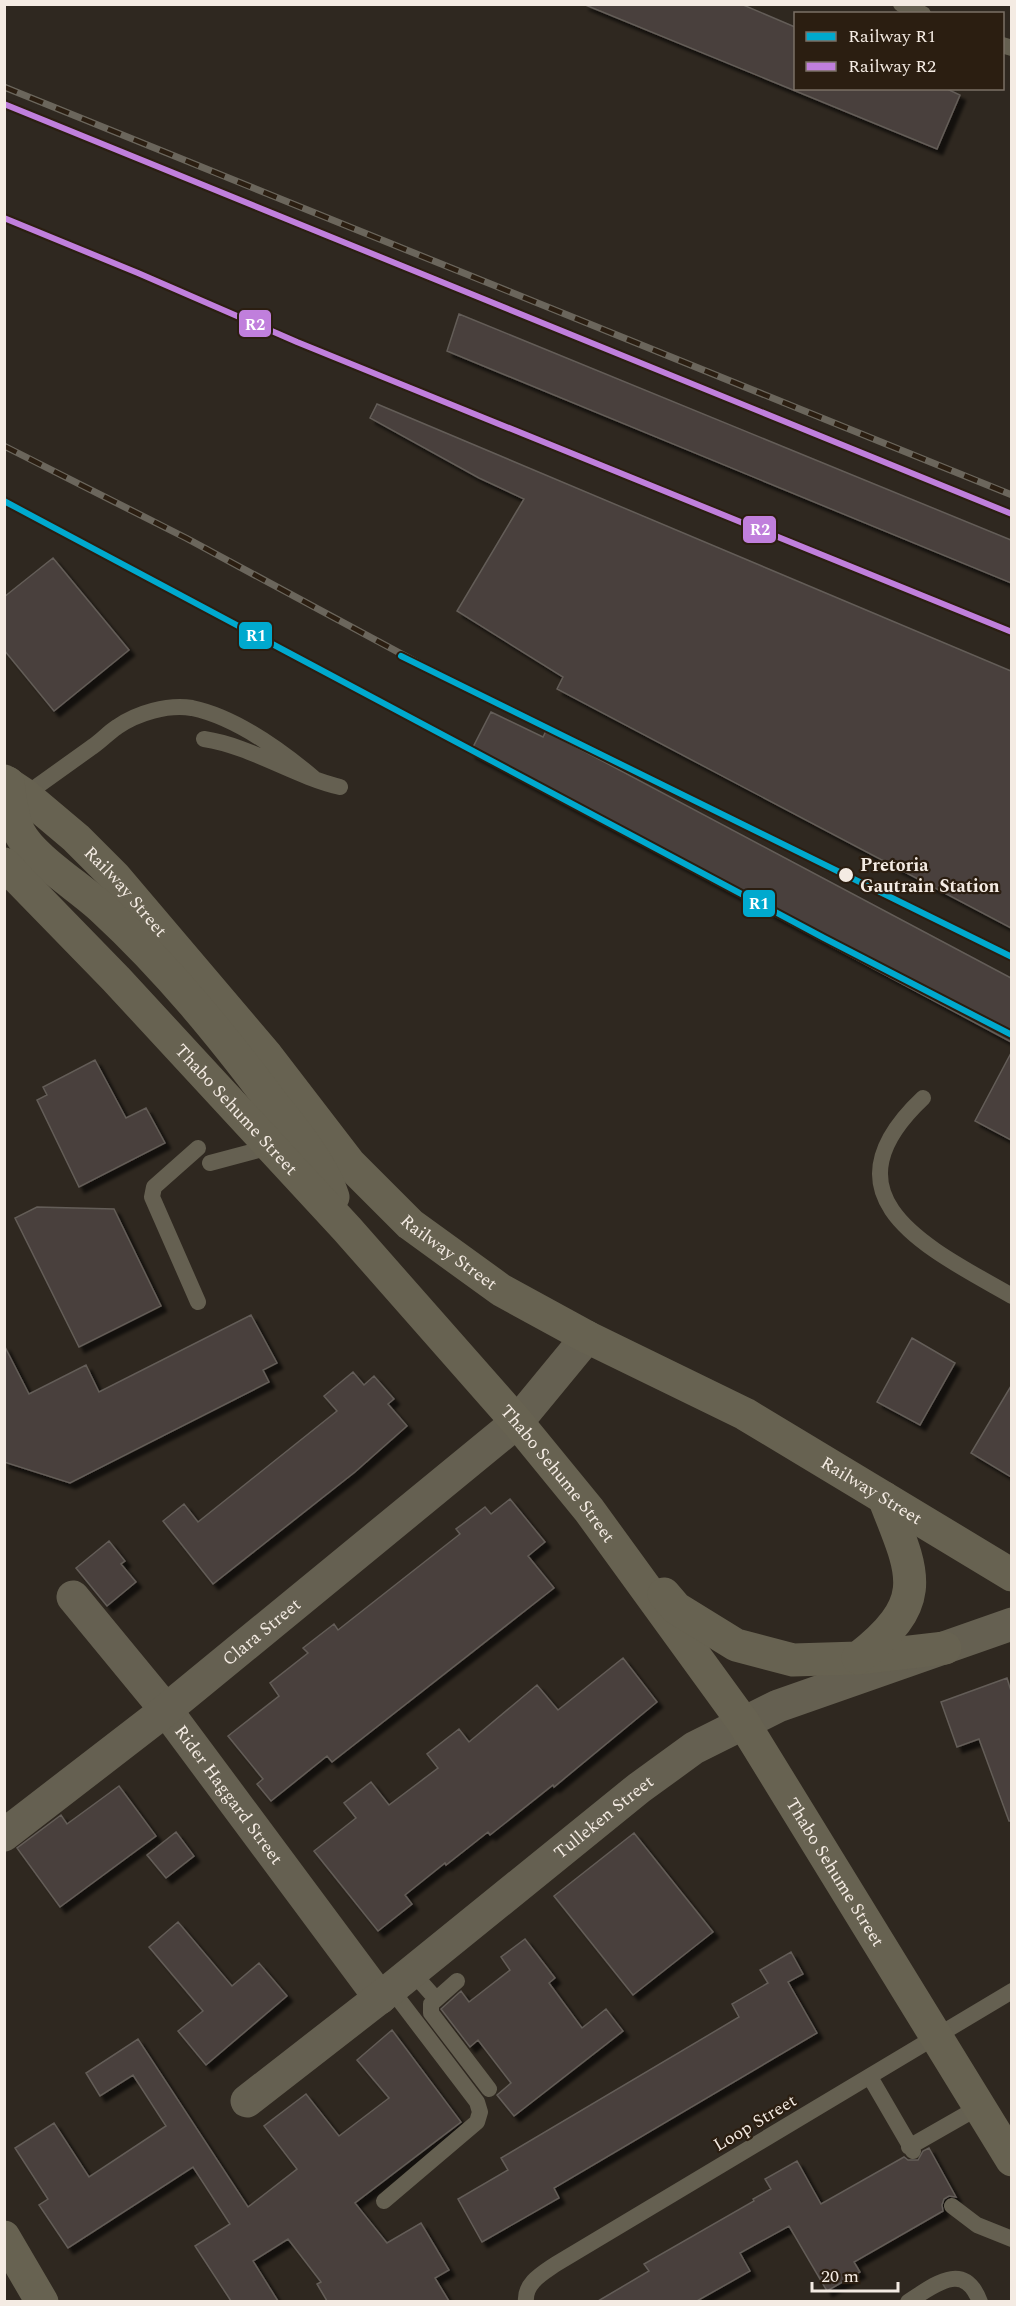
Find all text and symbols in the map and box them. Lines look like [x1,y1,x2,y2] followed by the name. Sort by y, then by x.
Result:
[794,12,1004,90] legend
[848,23,936,50] text: Railway R1
[848,53,936,80] text: Railway R2
[238,309,272,338] line badge: R2
[245,313,265,337] text: R2
[742,515,777,544] line badge: R2
[750,518,770,542] text: R2
[238,621,273,650] line badge: R1
[246,624,266,648] text: R1
[78,840,174,943] street label: Railway Street
[860,852,1000,900] place label: Pretoria Gautrain Station
[837,866,855,884] marker: Pretoria Gautrain Station
[742,889,776,918] line badge: R1
[749,892,769,916] text: R1
[169,1037,304,1181] street label: Thabo Sehume Street
[394,1208,503,1297] street label: Railway Street
[494,1398,622,1548] street label: Thabo Sehume Street
[816,1449,928,1531] street label: Railway Street
[216,1591,307,1672] street label: Clara Street
[168,1719,290,1870] street label: Rider Haggard Street
[548,1768,659,1866] street label: Tulleken Street
[779,1792,891,1952] street label: Thabo Sehume Street
[708,2088,802,2158] street label: Loop Street
[812,2255,898,2293] scale bar
[821,2263,859,2290] text: 20 m

